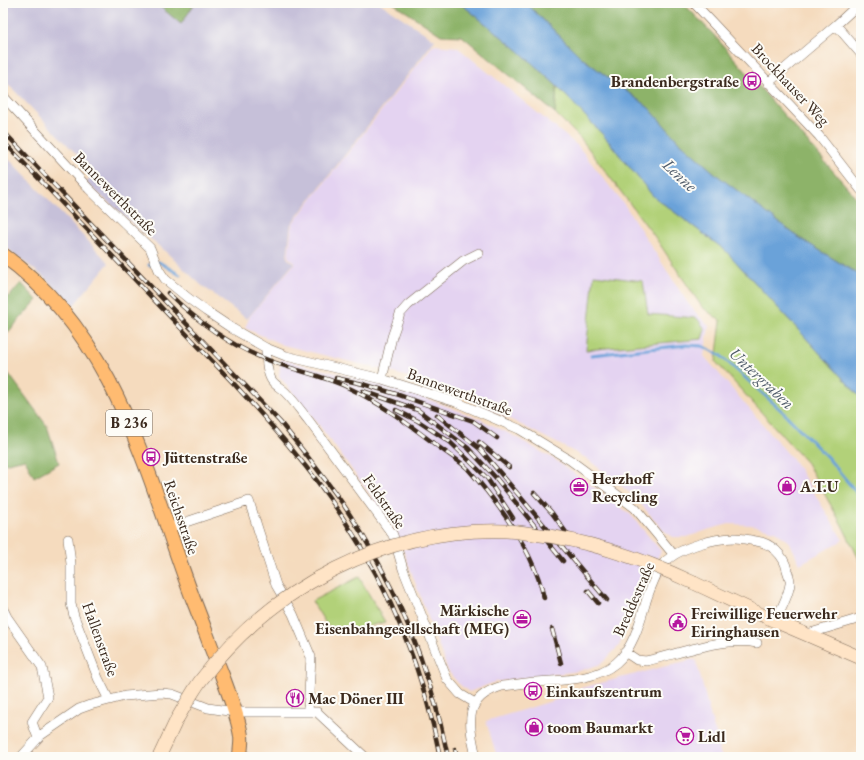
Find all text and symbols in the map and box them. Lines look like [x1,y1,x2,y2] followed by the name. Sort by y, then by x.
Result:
[747,38,835,131] street label: Brockhauser Weg
[611,71,739,92] place label: Brandenbergstraße
[742,71,762,91] bus stop icon: Brandenbergstraße
[69,147,162,240] street label: Bannewerthstraße
[657,153,702,197] water label: Lenne
[725,342,799,414] water label: Untergraben
[404,363,515,420] street label: Bannewerthstraße
[106,410,152,436] road number: B 236
[141,447,161,467] bus stop icon: Jüttenstraße
[162,447,248,468] place label: Jüttenstraße
[592,468,659,507] place label: Herzhoff Recycling
[358,470,411,533] street label: Feldstraße
[777,476,797,496] shop icon: A.T.U
[799,476,839,497] place label: A.T.U
[159,477,204,557] street label: Reichsstraße
[569,477,589,497] office icon: Herzhoff Recycling
[608,559,659,640] street label: Breddestraße
[77,599,124,679] street label: Hallenstraße
[315,600,509,639] place label: Märkische Eisenbahngesellschaft (MEG)
[691,603,838,642] place label: Freiwillige Feuerwehr Eiringhausen
[512,609,532,629] office icon: Märkische Eisenbahngesellschaft (MEG)
[668,612,688,632] public building icon: Freiwillige Feuerwehr Eiringhausen
[523,681,543,701] bus stop icon: Einkaufszentrum
[546,681,662,702] place label: Einkaufszentrum
[285,688,305,708] restaurant icon: Mac Döner III
[308,688,404,709] place label: Mac Döner III
[524,717,544,737] shop icon: toom Baumarkt
[547,717,653,738] place label: toom Baumarkt
[675,726,695,746] supermarket icon: Lidl
[698,726,726,747] place label: Lidl

